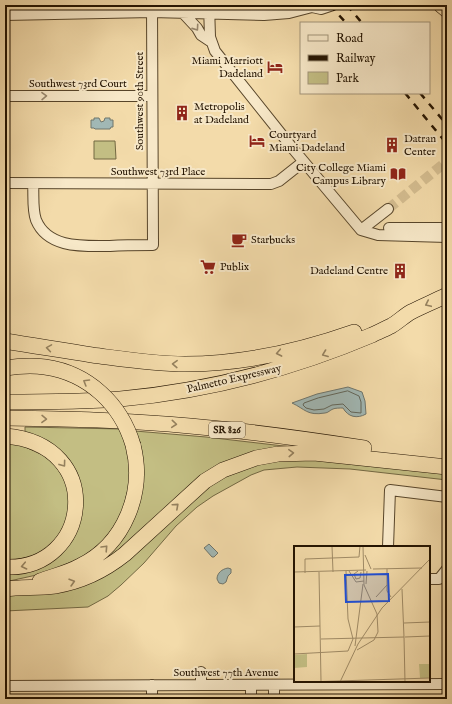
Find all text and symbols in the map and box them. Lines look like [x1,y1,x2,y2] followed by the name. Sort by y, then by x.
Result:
[300,22,430,94] legend
[191,23,198,30] one-way arrow
[336,31,364,46] text: Road
[336,51,375,66] text: Railway
[133,52,147,150] street label: Southwest 90th Street
[192,54,263,81] place label: Miami Marriott Dadeland
[266,58,284,76] hotel icon: Miami Marriott Dadeland
[336,71,359,86] text: Park
[29,77,127,91] street label: Southwest 73rd Court
[41,92,47,100] one-way arrow
[194,100,249,127] place label: Metropolis at Dadeland
[173,104,191,122] building icon: Metropolis at Dadeland
[269,128,345,155] place label: Courtyard Miami Dadeland
[248,132,266,150] hotel icon: Courtyard Miami Dadeland
[404,132,436,159] place label: Datran Center
[383,136,401,154] building icon: Datran Center
[296,161,387,188] place label: City College Miami Campus Library
[111,165,205,179] street label: Southwest 73rd Place
[389,165,407,183] library icon: City College Miami Campus Library
[230,231,248,249] cafe icon: Starbucks
[251,233,295,247] place label: Starbucks
[199,258,217,276] supermarket icon: Publix
[220,260,250,274] place label: Publix
[391,262,409,280] building icon: Dadeland Centre
[310,264,388,278] place label: Dadeland Centre
[425,299,433,307] one-way arrow
[46,344,52,353] one-way arrow
[276,349,282,357] one-way arrow
[321,349,328,357] one-way arrow
[172,359,178,368] one-way arrow
[185,361,283,397] street label: Palmetto Expressway
[83,379,90,386] one-way arrow
[41,414,47,423] one-way arrow
[171,420,177,429] one-way arrow
[209,422,245,438] road number: SR 826
[288,449,294,457] one-way arrow
[58,460,66,467] one-way arrow
[172,504,179,511] one-way arrow
[101,545,108,553] one-way arrow
[294,546,430,682] inset map
[21,561,27,569] one-way arrow
[69,578,76,587] one-way arrow
[174,666,278,680] street label: Southwest 77th Avenue

